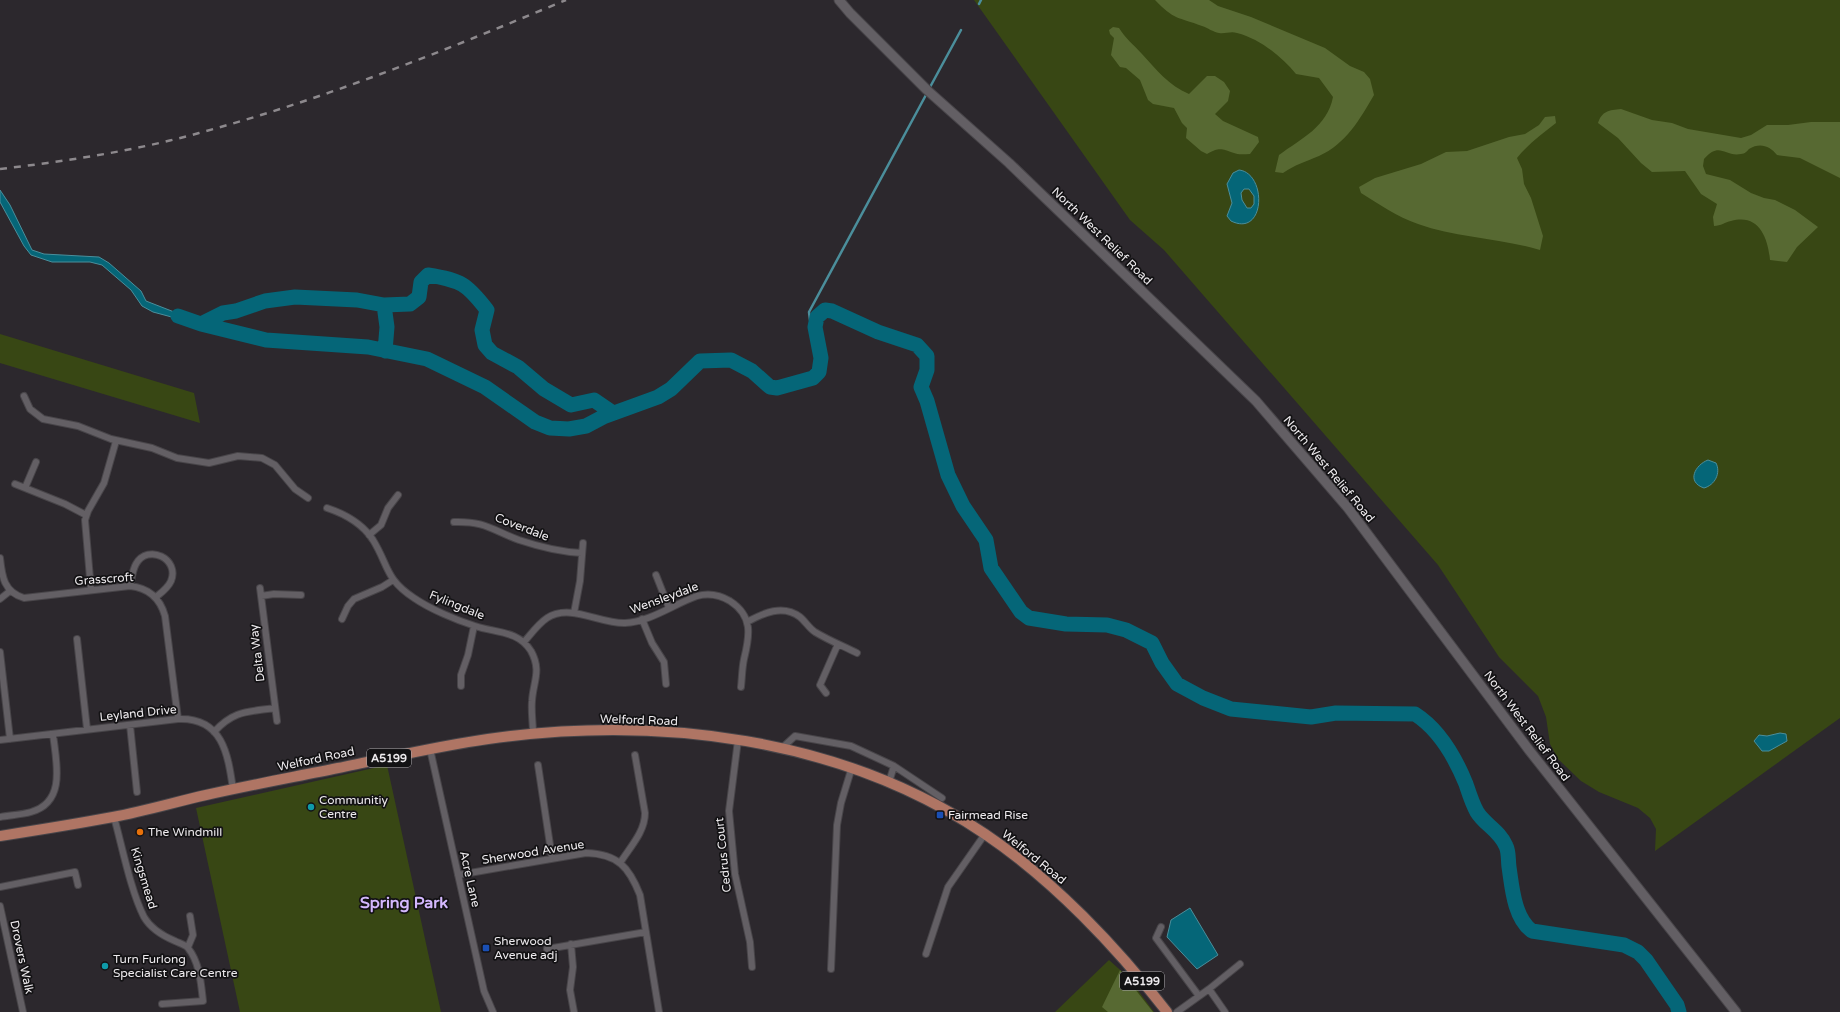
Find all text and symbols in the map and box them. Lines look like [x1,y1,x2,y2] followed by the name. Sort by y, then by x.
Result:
[1049,184,1155,288] street label: North West Relief Road
[1281,413,1377,525] street label: North West Relief Road
[493,510,551,544] street label: Coverdale
[74,570,134,588] street label: Grasscroft
[628,579,700,617] street label: Wensleydale
[427,588,487,623] street label: Fylingdale
[246,623,267,683] street label: Delta Way
[1481,668,1573,784] street label: North West Relief Road
[99,702,177,724] street label: Leyland Drive
[600,712,678,728] street label: Welford Road
[276,744,356,774] street label: Welford Road
[367,749,411,767] road number: A5199
[319,793,389,821] place label: Communitiy Centre
[306,802,316,812] marker: Communitiy Centre
[948,808,1028,822] place label: Fairmead Rise
[935,810,945,820] marker: Fairmead Rise
[712,816,734,893] street label: Cedrus Court
[148,825,222,839] place label: The Windmill
[135,827,145,837] marker: The Windmill
[999,827,1069,887] street label: Welford Road
[481,837,585,867] street label: Sherwood Avenue
[128,845,160,911] street label: Kingsmead
[457,850,483,909] street label: Acre Lane
[360,893,448,913] district label: Spring Park
[7,919,37,996] street label: Drovers Walk
[494,934,557,962] place label: Sherwood Avenue adj
[481,943,491,953] marker: Sherwood Avenue adj
[113,952,238,980] place label: Turn Furlong Specialist Care Centre
[100,961,110,971] marker: Turn Furlong Specialist Care Centre
[1120,972,1164,990] road number: A5199

